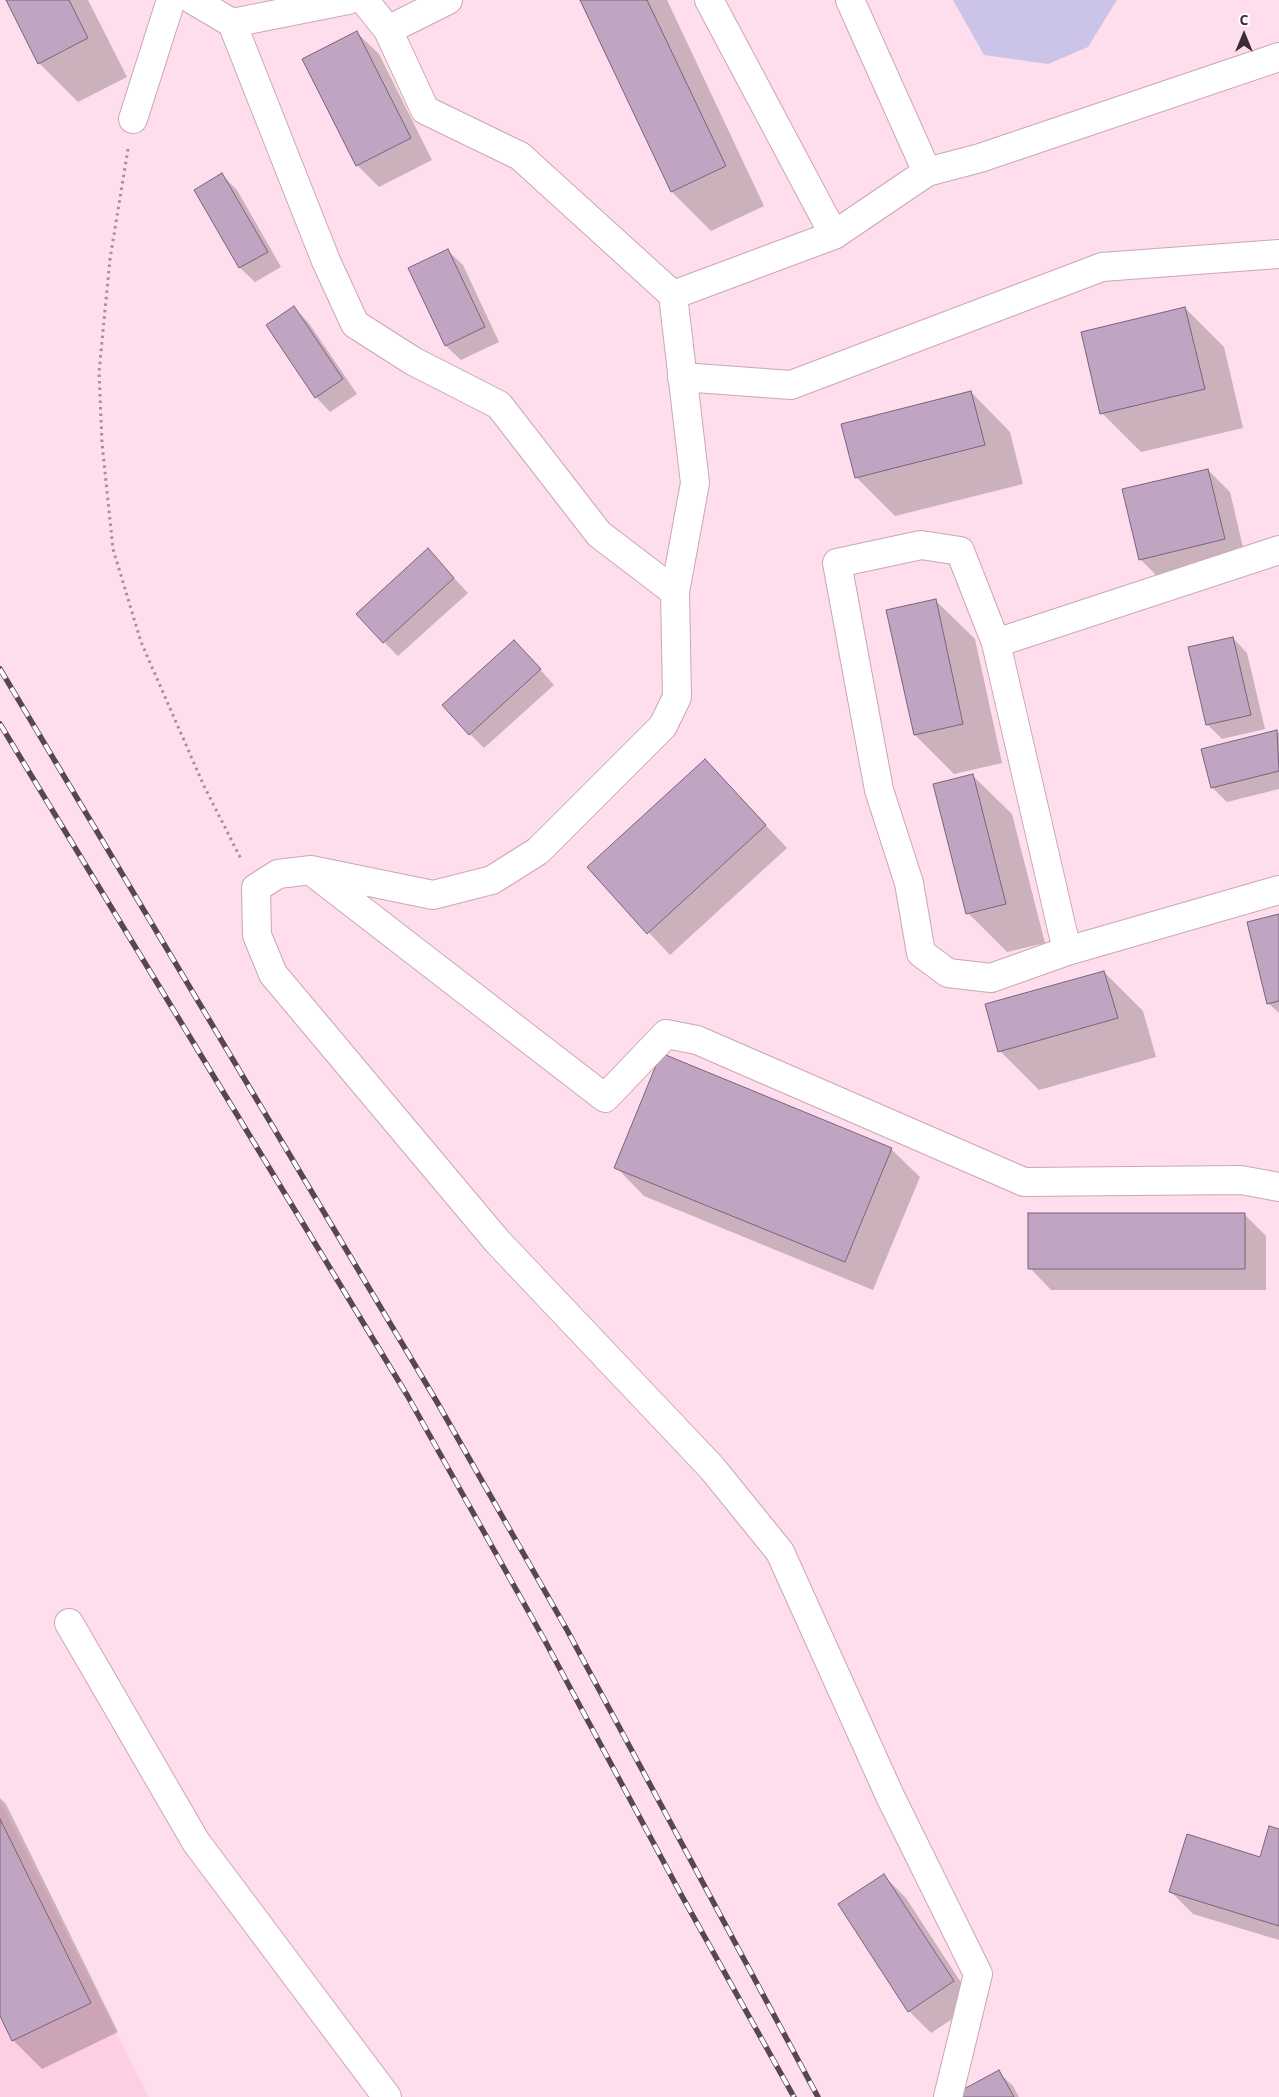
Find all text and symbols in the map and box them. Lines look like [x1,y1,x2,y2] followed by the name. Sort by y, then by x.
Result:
[1219,10,1269,60] north arrow
[1240,10,1248,29] text: С

